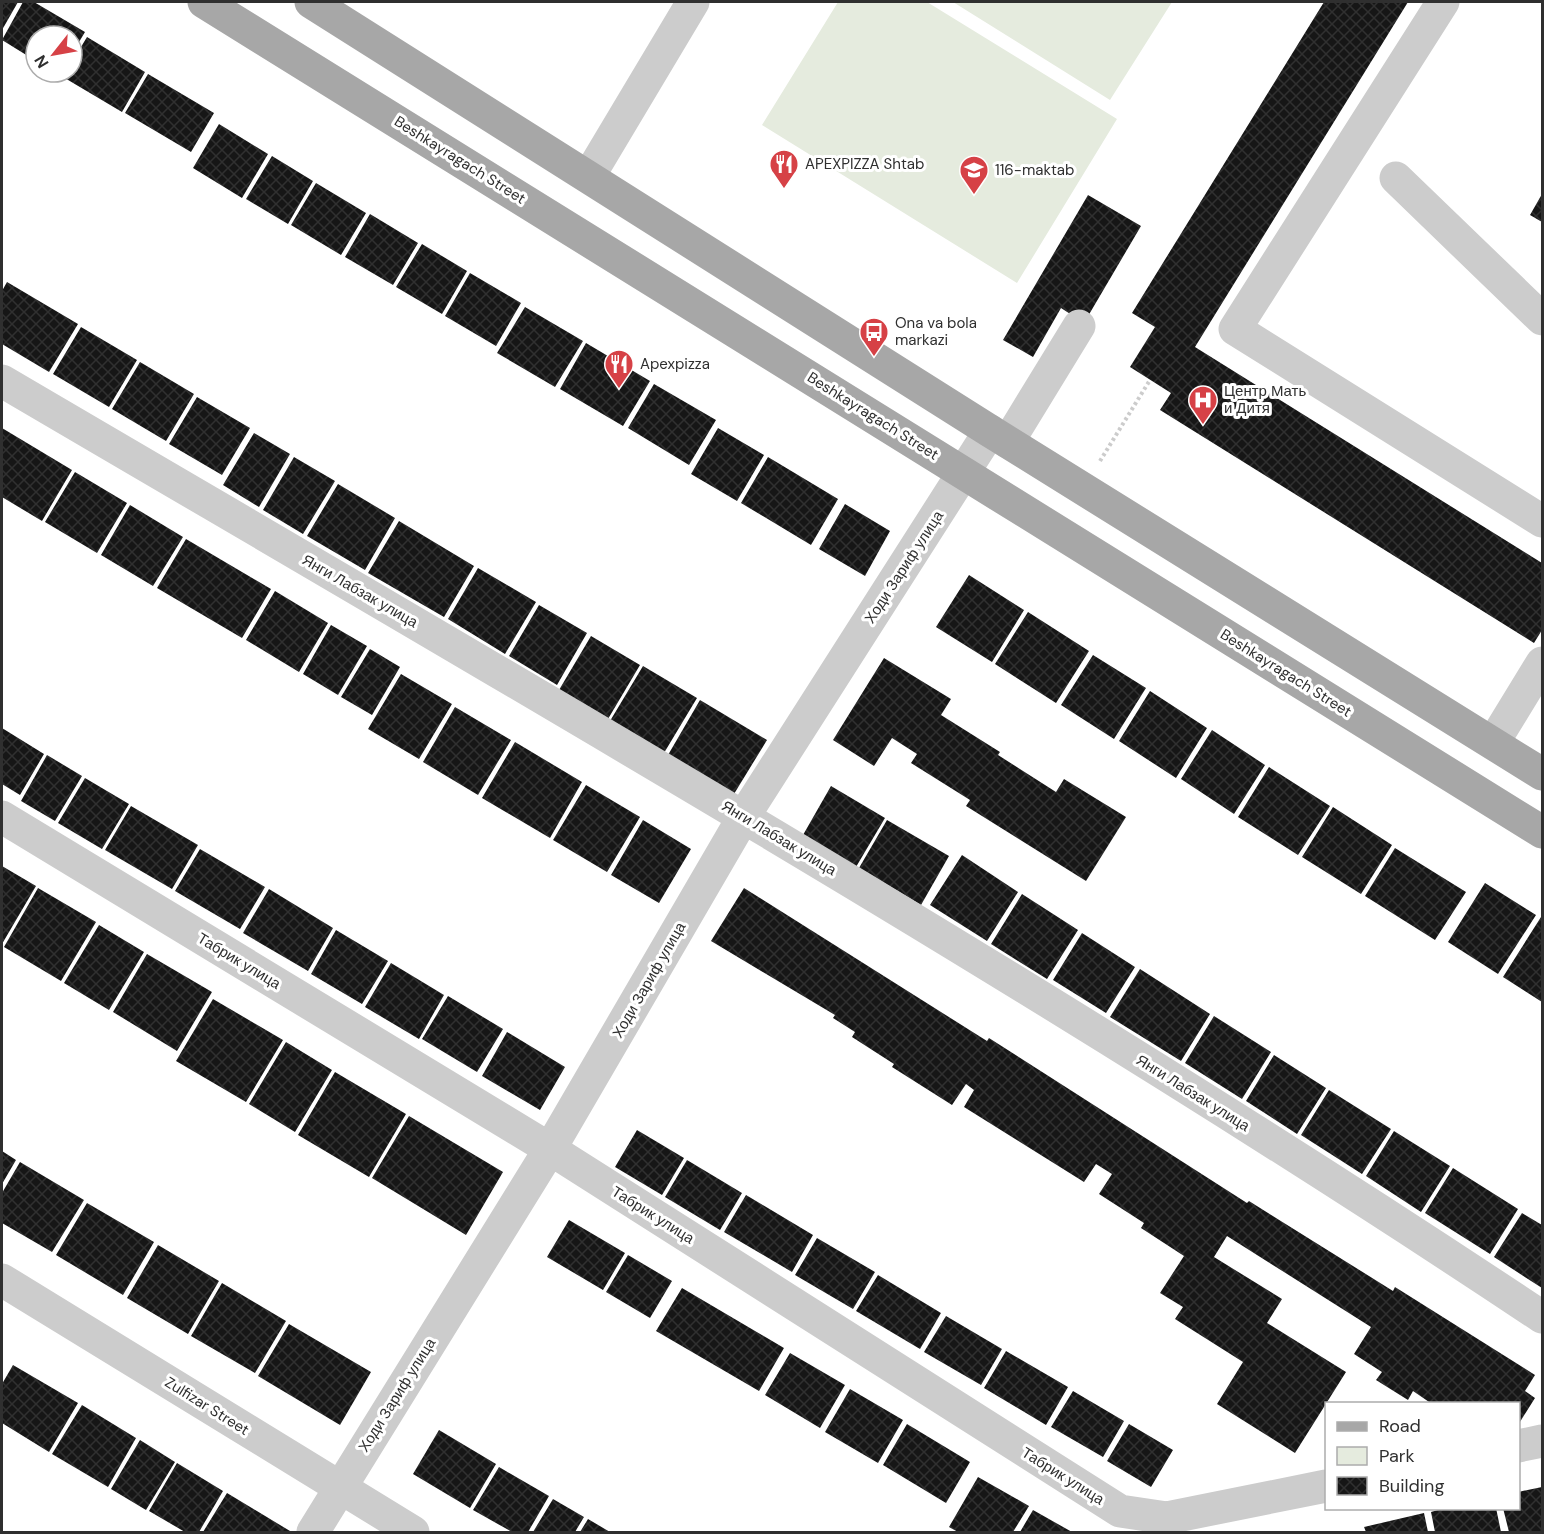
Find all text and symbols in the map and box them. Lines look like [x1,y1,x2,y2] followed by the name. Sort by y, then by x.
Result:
[24,24,84,84] north arrow
[30,51,54,72] text: N
[390,111,530,209] street label: Beshkayragach Street
[768,148,800,190] restaurant icon: APEXPIZZA Shtab
[805,154,924,174] place label: APEXPIZZA Shtab
[958,154,990,196] school or university icon: 116-maktab
[995,160,1074,180] place label: 116-maktab
[895,313,977,350] place label: Ona va bola markazi
[858,316,890,358] bus stop icon: Ona va bola markazi
[603,348,635,390] restaurant icon: Apexpizza
[640,354,710,374] place label: Apexpizza
[803,367,943,465] street label: Beshkayragach Street
[1224,381,1306,418] place label: Центр Мать и Дитя
[1187,384,1219,426] hospital icon: Центр Мать и Дитя
[860,506,948,627] street label: Ходи Зариф улица
[299,550,422,633] street label: Янги Лабзак улица
[1216,624,1356,722] street label: Beshkayragach Street
[718,796,841,880] street label: Янги Лабзак улица
[608,918,691,1042] street label: Ходи Зариф улица
[194,928,285,994] street label: Табрик улица
[1132,1050,1254,1136] street label: Янги Лабзак улица
[608,1182,699,1249] street label: Табрик улица
[354,1334,440,1456] street label: Ходи Зариф улица
[161,1372,253,1440] street label: Zulfizar Street
[1325,1402,1520,1510] legend
[1379,1414,1421,1438] text: Road
[1018,1443,1109,1510] street label: Табрик улица
[1379,1444,1415,1468] text: Park
[1379,1474,1444,1498] text: Building

